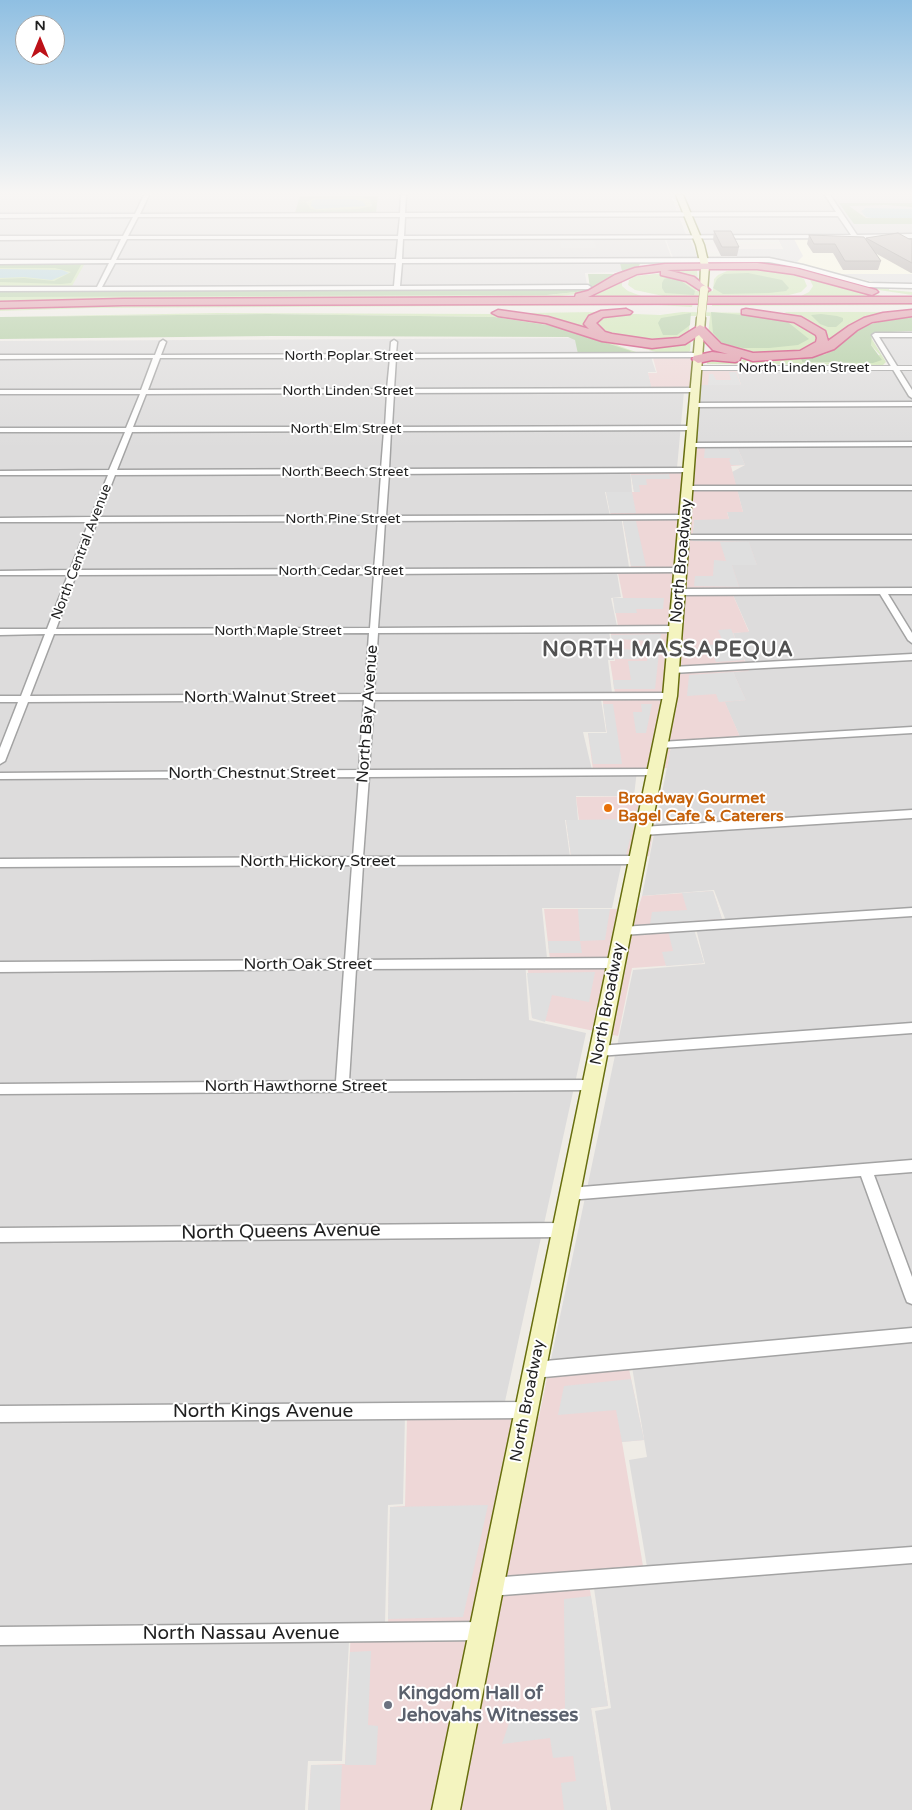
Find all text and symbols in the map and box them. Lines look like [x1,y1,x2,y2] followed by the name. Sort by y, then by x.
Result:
[15,15,65,65] north arrow
[34,17,46,34] text: N
[284,348,414,364] street label: North Poplar Street
[738,360,870,376] street label: North Linden Street
[282,383,414,399] street label: North Linden Street
[290,421,402,437] street label: North Elm Street
[281,464,409,480] street label: North Beech Street
[48,482,116,622] street label: North Central Avenue
[667,498,697,624] street label: North Broadway
[285,511,401,527] street label: North Pine Street
[278,563,404,579] street label: North Cedar Street
[214,623,342,639] street label: North Maple Street
[540,637,796,663] district label: NORTH MASSAPEQUA
[354,644,382,784] street label: North Bay Avenue
[184,688,336,708] street label: North Walnut Street
[168,764,336,784] street label: North Chestnut Street
[618,789,784,827] place label: Broadway Gourmet Bagel Cafe & Caterers
[602,802,614,814] marker: Broadway Gourmet Bagel Cafe & Caterers
[240,852,396,872] street label: North Hickory Street
[587,941,629,1067] street label: North Broadway
[244,955,372,975] street label: North Oak Street
[205,1077,387,1097] street label: North Hawthorne Street
[181,1219,381,1245] street label: North Queens Avenue
[507,1338,549,1464] street label: North Broadway
[173,1401,353,1423] street label: North Kings Avenue
[143,1623,339,1645] street label: North Nassau Avenue
[398,1683,578,1727] place label: Kingdom Hall of Jehovahs Witnesses
[382,1699,394,1711] marker: Kingdom Hall of Jehovahs Witnesses

